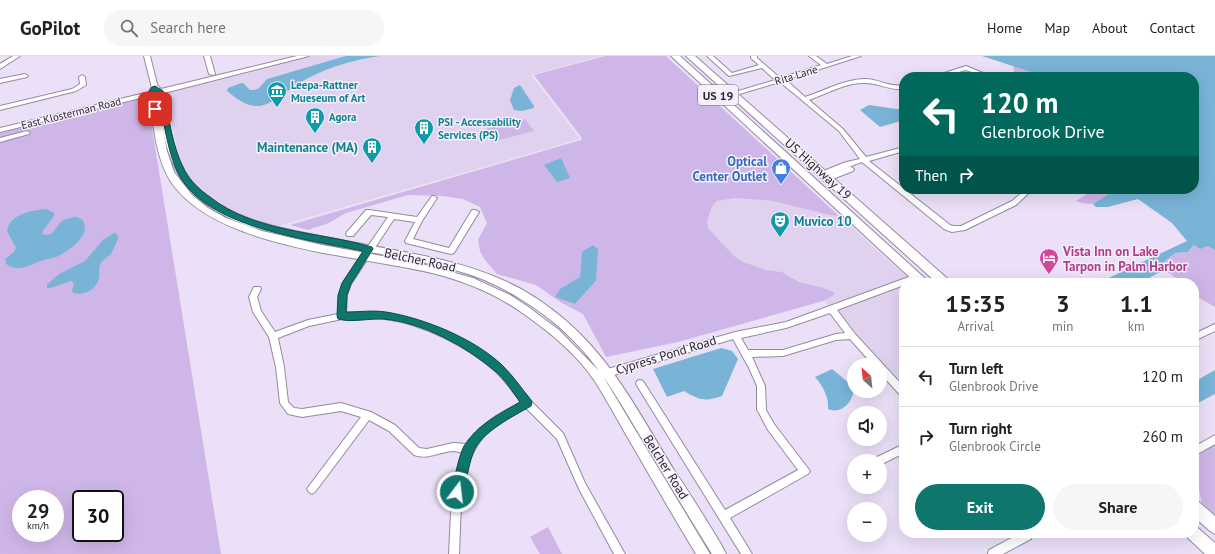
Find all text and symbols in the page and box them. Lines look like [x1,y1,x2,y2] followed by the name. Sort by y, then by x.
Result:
[104,10,384,46] search box
[20,16,80,40] text: GoPilot
[118,17,140,39] icon: search
[150,18,226,37] text: Search here
[987,19,1022,37] text: Home
[1044,19,1070,37] text: Map
[1092,19,1128,37] text: About
[1150,19,1195,37] text: Contact
[773,62,820,88] street label: Rita Lane
[291,78,366,105] place label: Leepa-Rattner Mueseum of Art
[266,80,288,108] museum icon: Leepa-Rattner Mueseum of Art
[981,84,1058,121] text: 120 m
[698,85,738,105] road number: US 19
[915,88,967,140] icon: left
[138,92,172,126] pin
[19,94,123,132] street label: East Klosterman Road
[144,98,166,120] icon: arrive
[304,106,326,134] building icon: Agora
[329,110,357,124] place label: Agora
[438,115,522,142] place label: PSI - Accessability Services (PS)
[413,117,435,145] building icon: PSI - Accessability Services (PS)
[981,120,1105,143] text: Glenbrook Drive
[781,134,855,204] street label: US Highway 19
[361,136,383,164] building icon: Maintenance (MA)
[257,139,358,156] place label: Maintenance (MA)
[693,153,767,185] place label: Optical Center Outlet
[770,157,792,185] shop icon: Optical Center Outlet
[955,164,977,186] icon: right
[915,166,947,185] text: Then
[769,210,791,238] theatre icon: Muvico 10
[794,213,852,230] place label: Muvico 10
[1062,243,1188,275] place label: Vista Inn on Lake Tarpon in Palm Harbor
[383,244,457,276] street label: Belcher Road
[1038,247,1060,275] hotel icon: Vista Inn on Lake Tarpon in Palm Harbor
[945,288,1006,319] text: 15:35
[1056,288,1070,319] text: 3
[1120,288,1153,319] text: 1.1
[957,318,994,335] text: Arrival
[1052,318,1073,335] text: min
[1128,318,1145,335] text: km
[614,332,718,378] street label: Cypress Pond Road
[847,358,887,398] north arrow
[847,358,887,542] map controls
[949,359,1003,378] text: Turn left
[915,366,937,388] icon: left
[1142,367,1183,386] text: 120 m
[949,378,1038,395] text: Glenbrook Drive
[847,406,887,446] button: sound
[949,419,1012,438] text: Turn right
[915,426,937,448] icon: right
[1142,427,1183,446] text: 260 m
[639,432,693,502] street label: Belcher Road
[949,438,1041,455] text: Glenbrook Circle
[847,454,887,494] button: +
[436,471,478,513] position arrow
[915,484,1045,530] button: Exit
[1053,484,1183,530] button: Share
[72,490,124,542] speed limit sign: 30
[27,498,49,524] text: 29
[847,502,887,542] button: −
[27,519,49,532] text: km/h

